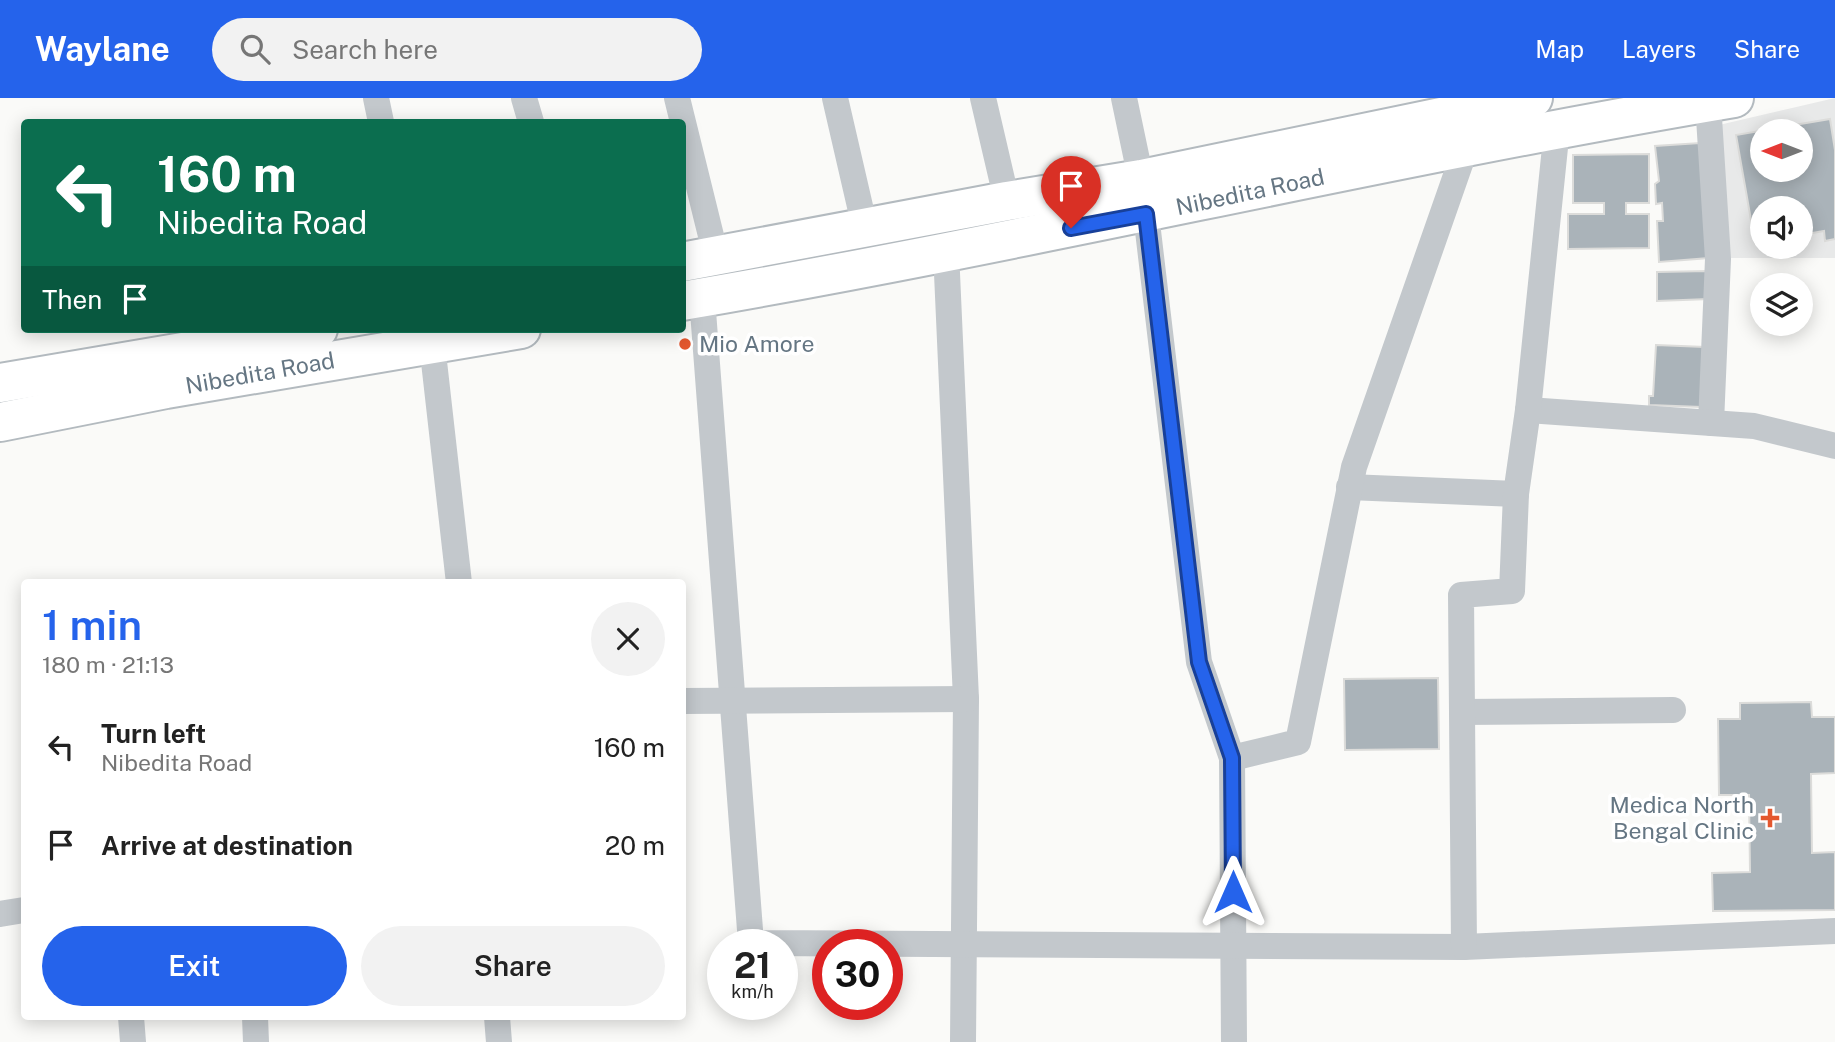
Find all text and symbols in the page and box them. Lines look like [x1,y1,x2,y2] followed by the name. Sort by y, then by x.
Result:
[212,18,702,81] search box
[35,30,170,68] text: Waylane
[236,30,274,68] icon: search
[292,34,438,65] text: Search here
[1535,35,1584,63] text: Map
[1622,35,1696,63] text: Layers
[1734,35,1800,63] text: Share
[1750,119,1813,182] north arrow
[1750,119,1813,336] map controls
[157,145,297,203] text: 160 m
[42,147,133,238] icon: left
[1041,156,1101,228] pin
[1173,163,1327,220] street label: Nibedita Road
[1052,167,1090,205] icon: arrive
[1750,196,1813,259] button: sound
[157,204,367,241] text: Nibedita Road
[1750,273,1813,336] button: layers
[116,280,154,318] icon: arrive
[42,284,102,315] text: Then
[699,330,815,357] place label: Mio Amore
[677,336,693,352] marker: Mio Amore
[183,346,337,399] street label: Nibedita Road
[42,600,142,649] text: 1 min
[591,602,665,676] button: close
[42,651,174,678] text: 180 m · 21:13
[101,718,206,749] text: Turn left
[42,728,80,766] icon: left
[594,732,665,763] text: 160 m
[101,749,252,776] text: Nibedita Road
[1609,791,1754,844] place label: Medica North Bengal Clinic
[1760,808,1780,828] marker: Medica North Bengal Clinic
[42,826,80,864] icon: arrive
[101,830,353,861] text: Arrive at destination
[605,830,665,861] text: 20 m
[1196,855,1270,929] position arrow
[42,926,347,1006] button: Exit
[361,926,665,1006] button: Share
[812,929,903,1020] speed limit sign: 30
[734,945,771,986] text: 21
[731,981,774,1002] text: km/h

